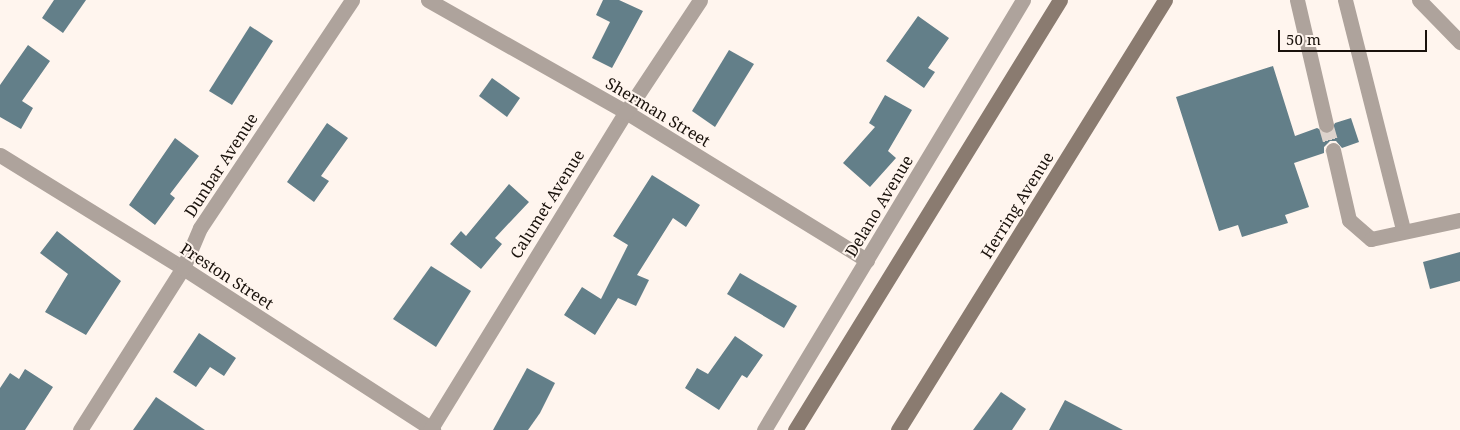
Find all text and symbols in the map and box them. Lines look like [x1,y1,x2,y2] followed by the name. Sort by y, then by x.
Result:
[1280,20,1429,52] scale bar
[1286,29,1321,49] text: 50 m
[602,73,714,151] street label: Sherman Street
[180,110,262,220] street label: Dunbar Avenue
[506,146,588,262] street label: Calumet Avenue
[977,148,1057,262] street label: Herring Avenue
[841,152,917,260] street label: Delano Avenue
[177,239,277,313] street label: Preston Street

